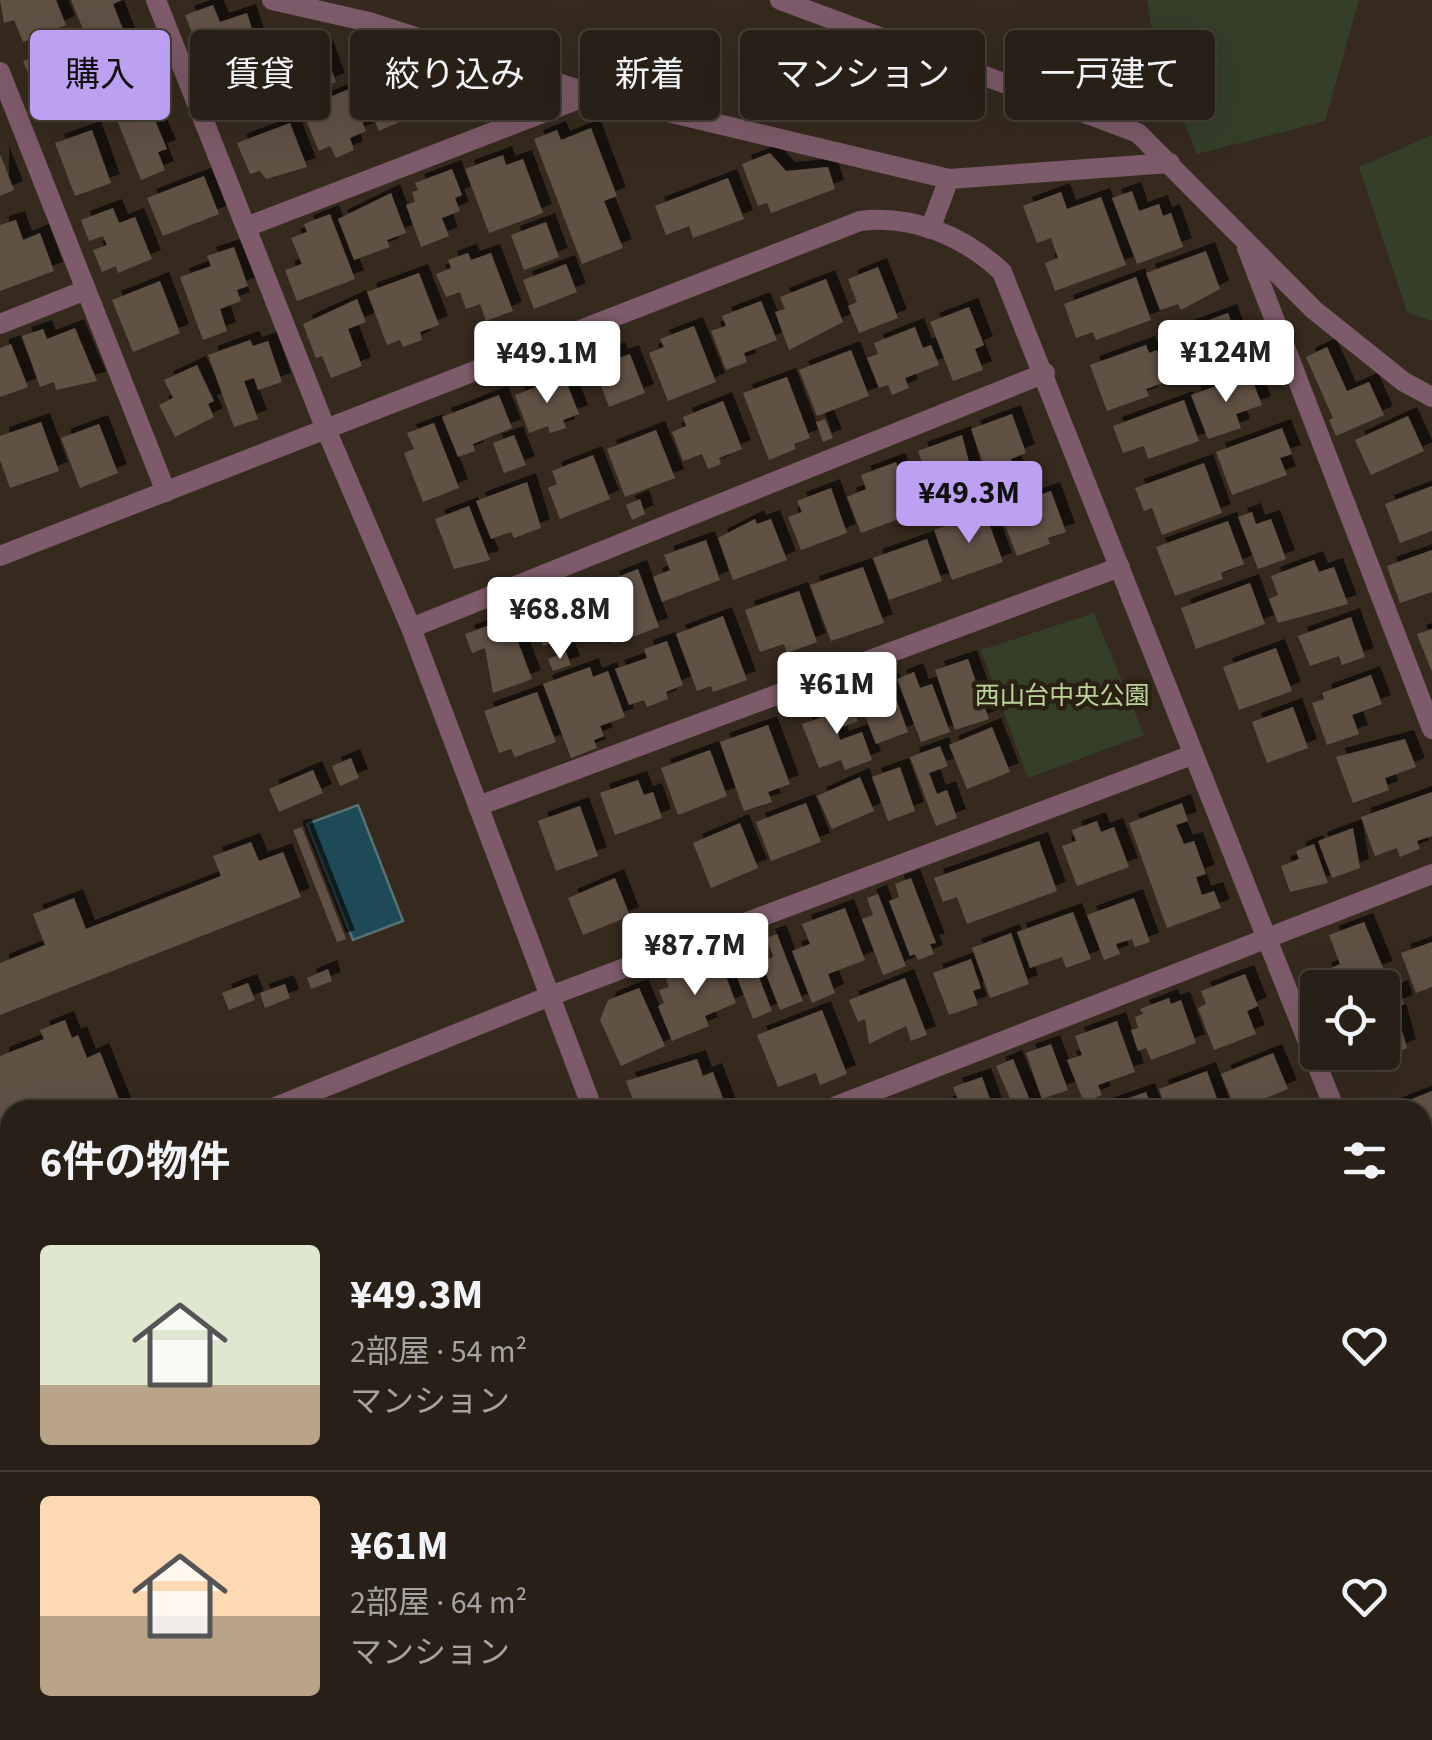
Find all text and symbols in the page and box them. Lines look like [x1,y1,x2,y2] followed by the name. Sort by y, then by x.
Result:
[30,30,170,120] chip: 購入
[190,30,330,120] chip: 賃貸
[350,30,560,120] chip: 絞り込み
[580,30,720,120] chip: 新着
[740,30,985,120] chip: マンション
[1005,30,1215,120] chip: 一戸建て
[1156,320,1296,405] pin: ¥124M
[466,321,628,406] pin: ¥49.1M
[1180,329,1272,375] text: ¥124M
[496,330,598,376] text: ¥49.1M
[888,461,1050,546] pin: ¥49.3M
[918,470,1020,516] text: ¥49.3M
[479,577,641,662] pin: ¥68.8M
[509,586,611,632] text: ¥68.8M
[778,652,896,737] pin: ¥61M
[799,661,875,707] text: ¥61M
[974,678,1150,714] park label: 西山台中央公園
[614,913,776,998] pin: ¥87.7M
[644,922,746,968] text: ¥87.7M
[1300,970,1400,1070] map controls
[1300,970,1400,1070] button: locate
[40,1133,230,1193] text: 6件の物件
[1337,1133,1392,1188] icon: filters
[350,1265,483,1325] text: ¥49.3M
[120,1285,240,1405] icon: home
[1337,1318,1392,1373] icon: heart
[350,1329,527,1375] text: 2部屋 · 54 m²
[350,1379,510,1425] text: マンション
[350,1516,449,1576] text: ¥61M
[120,1536,240,1656] icon: home
[1337,1569,1392,1624] icon: heart
[350,1580,527,1626] text: 2部屋 · 64 m²
[350,1630,510,1676] text: マンション

